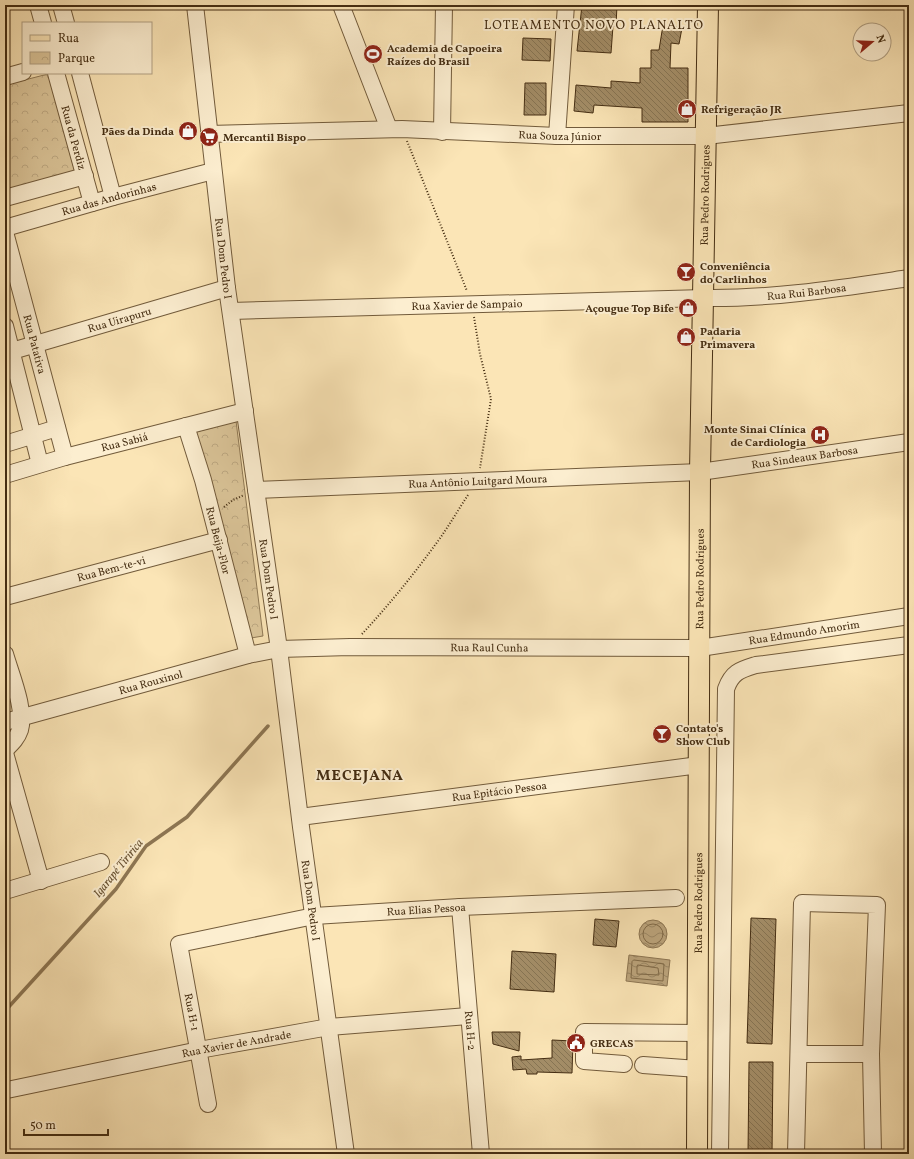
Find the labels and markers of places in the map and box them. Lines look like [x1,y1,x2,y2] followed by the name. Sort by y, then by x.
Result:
[387,42,502,70] place label: Academia de Capoeira Raízes do Brasil
[362,43,384,65] sports icon: Academia de Capoeira Raízes do Brasil
[676,98,698,120] shop icon: Refrigeração JR
[701,103,782,118] place label: Refrigeração JR
[177,120,199,142] shop icon: Pães da Dinda
[101,125,174,140] place label: Pães da Dinda
[198,126,220,148] supermarket icon: Mercantil Bispo
[223,131,306,146] place label: Mercantil Bispo
[700,260,770,288] place label: Conveniência do Carlinhos
[675,261,697,283] bar icon: Conveniência do Carlinhos
[677,297,699,319] shop icon: Açougue Top Bife
[585,302,674,317] place label: Açougue Top Bife
[700,325,755,353] place label: Padaria Primavera
[675,326,697,348] shop icon: Padaria Primavera
[704,423,806,451] place label: Monte Sinai Clínica de Cardiologia
[809,424,831,446] hospital icon: Monte Sinai Clínica de Cardiologia
[676,722,730,750] place label: Contato's Show Club
[651,723,673,745] bar icon: Contato's Show Club
[565,1032,587,1054] public building icon: GRECAS
[590,1037,633,1052] place label: GRECAS

